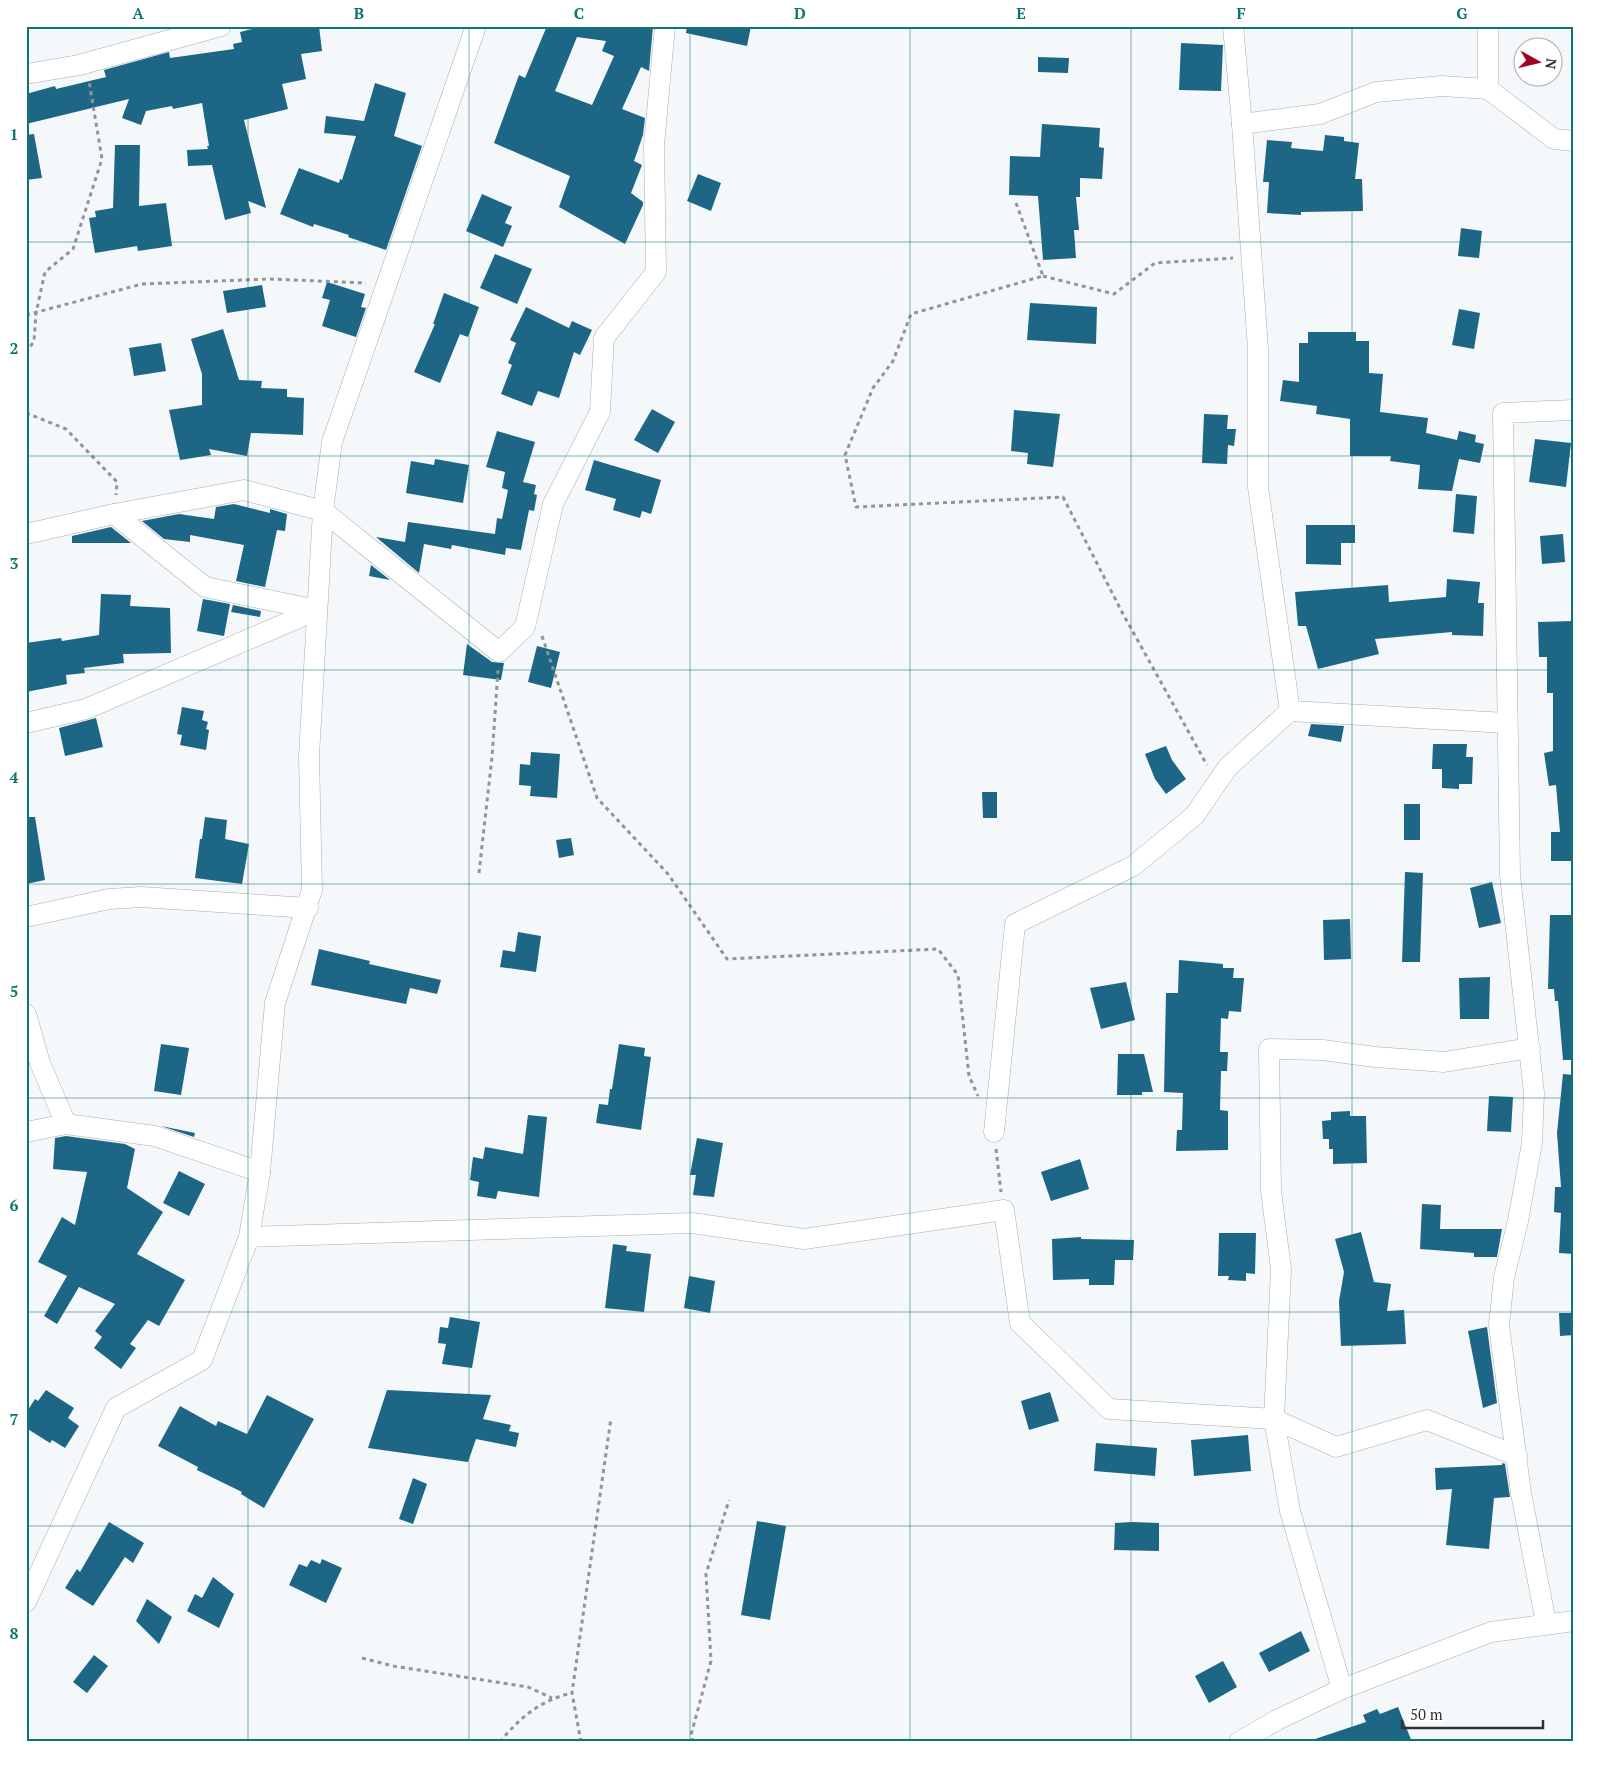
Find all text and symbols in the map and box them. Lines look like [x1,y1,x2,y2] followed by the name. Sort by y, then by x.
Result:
[132,2,144,24] text: A
[354,2,364,24] text: B
[574,2,584,24] text: C
[794,2,806,24] text: D
[1016,2,1026,24] text: E
[1236,2,1246,24] text: F
[1456,2,1468,24] text: G
[1512,38,1562,88] north arrow
[1541,57,1562,71] text: N
[9,123,19,145] text: 1
[9,337,19,359] text: 2
[9,552,19,574] text: 3
[9,766,19,788] text: 4
[9,980,19,1002] text: 5
[9,1194,19,1216] text: 6
[9,1408,19,1430] text: 7
[9,1622,19,1644] text: 8
[1402,1698,1544,1730] scale bar
[1410,1704,1443,1724] text: 50 m

